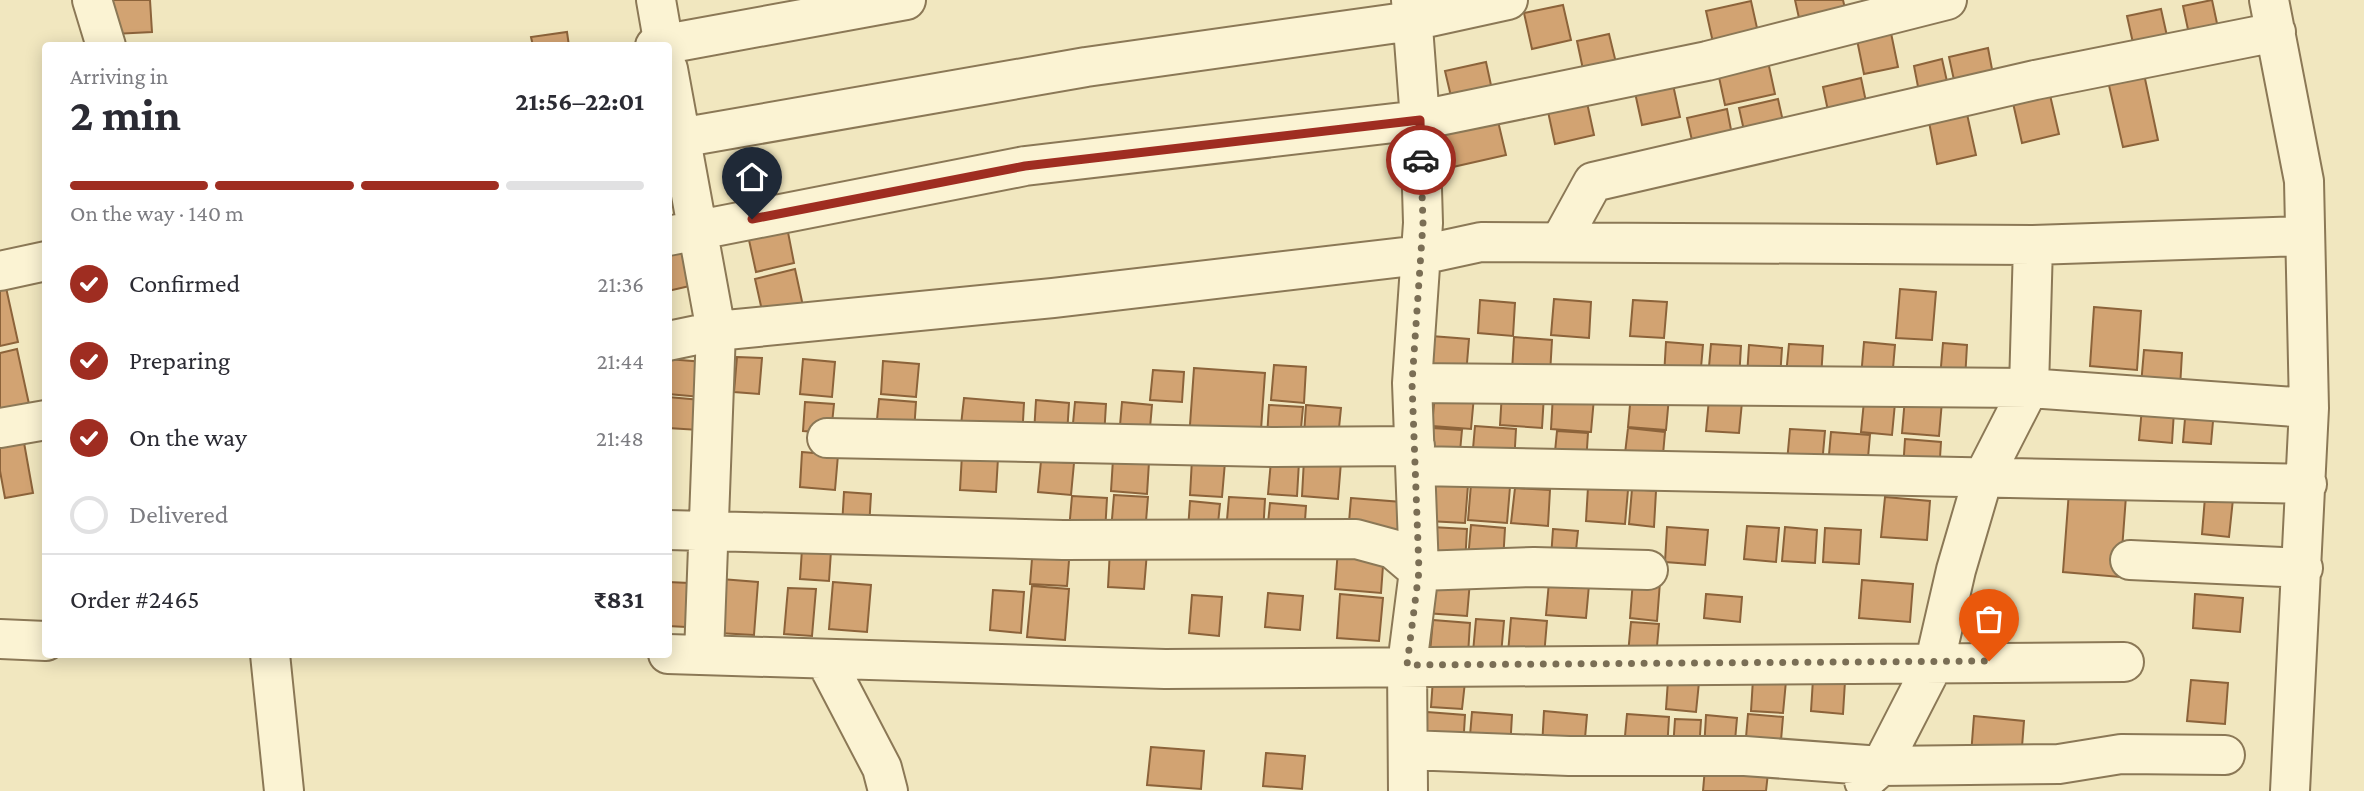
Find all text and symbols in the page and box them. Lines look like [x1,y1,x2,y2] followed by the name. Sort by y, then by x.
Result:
[70,63,168,89] text: Arriving in
[515,87,644,116] text: 21:56–22:01
[70,89,181,140] text: 2 min
[1386,125,1456,195] courier
[1402,141,1440,179] icon: car
[722,147,782,219] pin
[733,158,771,196] icon: home
[70,200,244,226] text: On the way · 140 m
[70,265,108,303] icon: check
[129,269,240,298] text: Confirmed
[598,271,644,297] text: 21:36
[70,342,108,380] icon: check
[129,346,230,375] text: Preparing
[597,348,644,374] text: 21:44
[70,419,108,457] icon: check
[129,423,247,452] text: On the way
[596,425,644,451] text: 21:48
[129,500,228,529] text: Delivered
[70,585,199,614] text: Order #2465
[593,585,644,614] text: ₹831
[1959,589,2019,661] pin
[1970,600,2008,638] icon: bag

